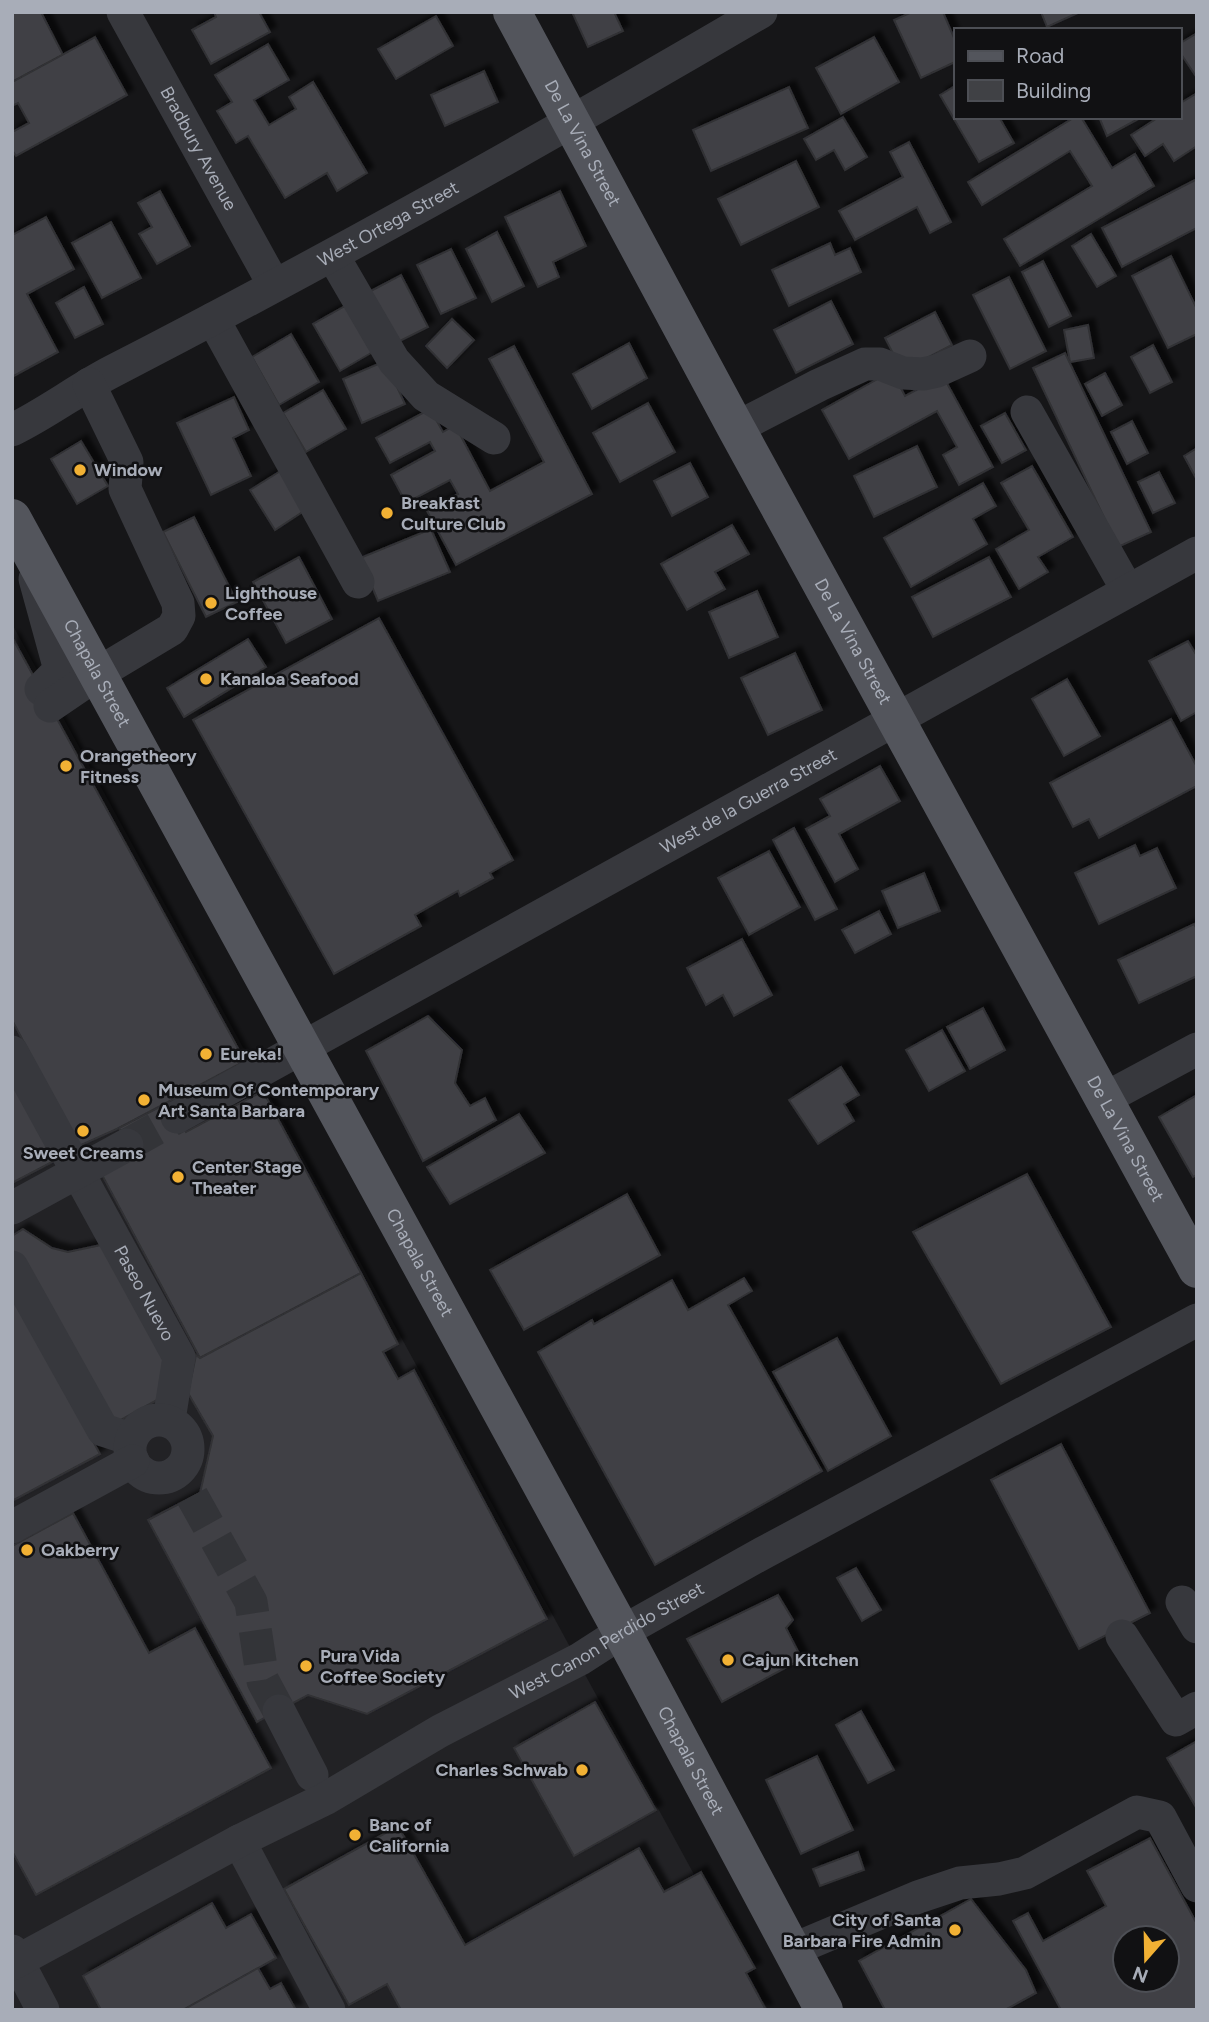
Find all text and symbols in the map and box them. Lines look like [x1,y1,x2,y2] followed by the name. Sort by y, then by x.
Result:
[954,28,1181,119] legend
[1016,43,1064,68] text: Road
[540,76,626,210] street label: De La Vina Street
[1016,78,1091,103] text: Building
[155,83,242,215] street label: Bradbury Avenue
[314,176,463,272] street label: West Ortega Street
[94,459,162,481] place label: Window
[72,462,88,478] marker: Window
[401,492,506,535] place label: Breakfast Culture Club
[379,505,395,521] marker: Breakfast Culture Club
[810,575,897,709] street label: De La Vina Street
[225,582,317,625] place label: Lighthouse Coffee
[203,595,219,611] marker: Lighthouse Coffee
[59,615,136,731] street label: Chapala Street
[220,668,359,690] place label: Kanaloa Seafood
[198,671,214,687] marker: Kanaloa Seafood
[656,743,841,859] street label: West de la Guerra Street
[80,745,197,788] place label: Orangetheory Fitness
[58,758,74,774] marker: Orangetheory Fitness
[220,1043,282,1065] place label: Eureka!
[198,1046,214,1062] marker: Eureka!
[1082,1072,1169,1206] street label: De La Vina Street
[158,1079,380,1122] place label: Museum Of Contemporary Art Santa Barbara
[136,1092,152,1108] marker: Museum Of Contemporary Art Santa Barbara
[75,1123,91,1139] marker: Sweet Creams
[23,1142,144,1164] place label: Sweet Creams
[192,1156,302,1199] place label: Center Stage Theater
[170,1169,186,1185] marker: Center Stage Theater
[381,1205,458,1321] street label: Chapala Street
[109,1242,179,1345] street label: Paseo Nuevo
[41,1539,120,1561] place label: Oakberry
[19,1542,35,1558] marker: Oakberry
[506,1577,708,1704] street label: West Canon Perdido Street
[320,1645,446,1688] place label: Pura Vida Coffee Society
[742,1649,859,1671] place label: Cajun Kitchen
[720,1652,736,1668] marker: Cajun Kitchen
[298,1658,314,1674] marker: Pura Vida Coffee Society
[653,1703,729,1819] street label: Chapala Street
[435,1759,568,1781] place label: Charles Schwab
[574,1762,590,1778] marker: Charles Schwab
[369,1814,449,1857] place label: Banc of California
[347,1827,363,1843] marker: Banc of California
[783,1909,941,1952] place label: City of Santa Barbara Fire Admin
[947,1922,963,1938] marker: City of Santa Barbara Fire Admin
[1111,1924,1181,1994] north arrow
[1130,1961,1151,1988] text: N

